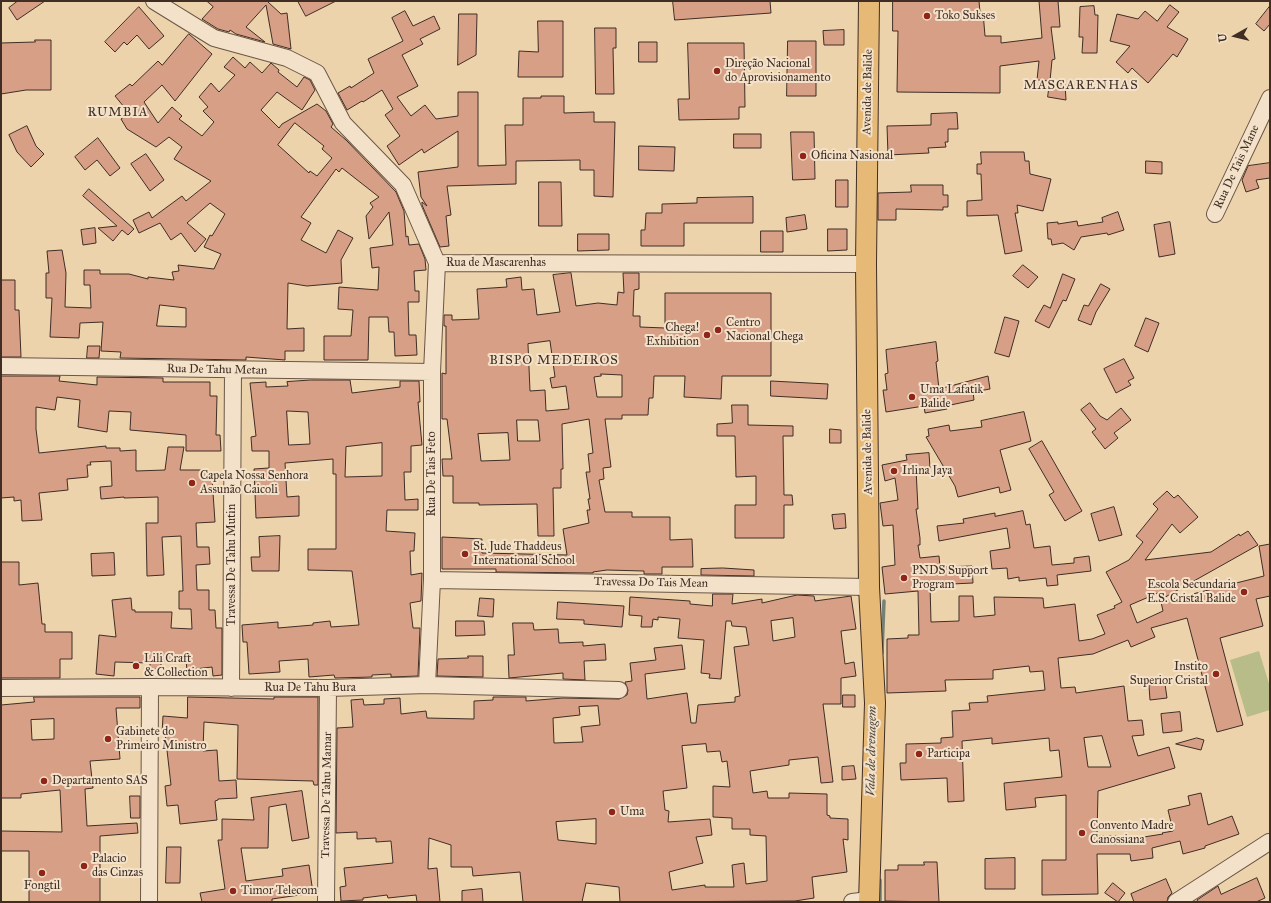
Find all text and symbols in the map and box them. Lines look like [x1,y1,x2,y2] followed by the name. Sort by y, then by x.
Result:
[935,9,995,23] place label: Toko Sukses
[922,11,932,21] marker: Toko Sukses
[1215,16,1255,56] north arrow
[1216,33,1230,43] text: U
[860,49,876,135] street label: Avenida de Balide
[725,57,831,85] place label: Direção Nacional do Aprovisionamento
[712,66,722,76] marker: Direção Nacional do Aprovisionamento
[1023,78,1139,94] district label: MASCARENHAS
[87,105,149,121] district label: RUMBIA
[1211,123,1263,211] street label: Rua De Tais Mane
[811,149,893,163] place label: Oficina Nasional
[798,151,808,161] marker: Oficina Nasional
[446,256,546,270] street label: Rua de Mascarenhas
[726,316,803,344] place label: Centro Nacional Chega
[646,321,699,349] place label: Chega! Exhibition
[713,325,723,335] marker: Centro Nacional Chega
[702,330,712,340] marker: Chega! Exhibition
[489,353,619,369] district label: BISPO MEDEIROS
[167,362,267,378] street label: Rua De Tahu Metan
[920,383,983,411] place label: Uma Lafatik Balide
[907,392,917,402] marker: Uma Lafatik Balide
[860,409,876,495] street label: Avenida de Balide
[425,431,439,517] street label: Rua De Tais Feto
[902,464,952,478] place label: Irlina Jaya
[889,466,899,476] marker: Irlina Jaya
[200,469,308,497] place label: Capela Nossa Senhora Assunão Caicoli
[187,478,197,488] marker: Capela Nossa Senhora Assunão Caicoli
[225,504,239,626] street label: Travessa De Tahu Mutin
[473,540,575,568] place label: St. Jude Thaddeus International School
[460,549,470,559] marker: St. Jude Thaddeus International School
[912,564,988,592] place label: PNDS Support Program
[899,573,909,583] marker: PNDS Support Program
[594,575,708,591] street label: Travessa Do Tais Mean
[1147,578,1236,606] place label: Escola Secundaria E.S. Cristal Balide
[1239,587,1249,597] marker: Escola Secundaria E.S. Cristal Balide
[144,652,208,680] place label: Lili Craft & Collection
[1130,660,1208,688] place label: Instito Superior Cristal
[131,661,141,671] marker: Lili Craft & Collection
[1211,669,1221,679] marker: Instito Superior Cristal
[264,681,356,695] street label: Rua De Tahu Bura
[863,706,881,796] water label: Vala de drenagem
[116,725,207,753] place label: Gabinete do Primeiro Ministro
[319,732,335,858] street label: Travessa De Tahu Mamar
[103,734,113,744] marker: Gabinete do Primeiro Ministro
[927,747,970,761] place label: Participa
[914,749,924,759] marker: Participa
[52,774,148,788] place label: Departamento SAS
[39,776,49,786] marker: Departamento SAS
[620,805,644,819] place label: Uma
[607,807,617,817] marker: Uma
[1090,819,1174,847] place label: Convento Madre Canossiana
[1077,828,1087,838] marker: Convento Madre Canossiana
[92,852,143,880] place label: Palacio das Cinzas
[79,861,89,871] marker: Palacio das Cinzas
[37,868,47,878] marker: Fongtil
[24,879,60,893] place label: Fongtil
[241,884,317,898] place label: Timor Telecom
[228,886,238,896] marker: Timor Telecom

